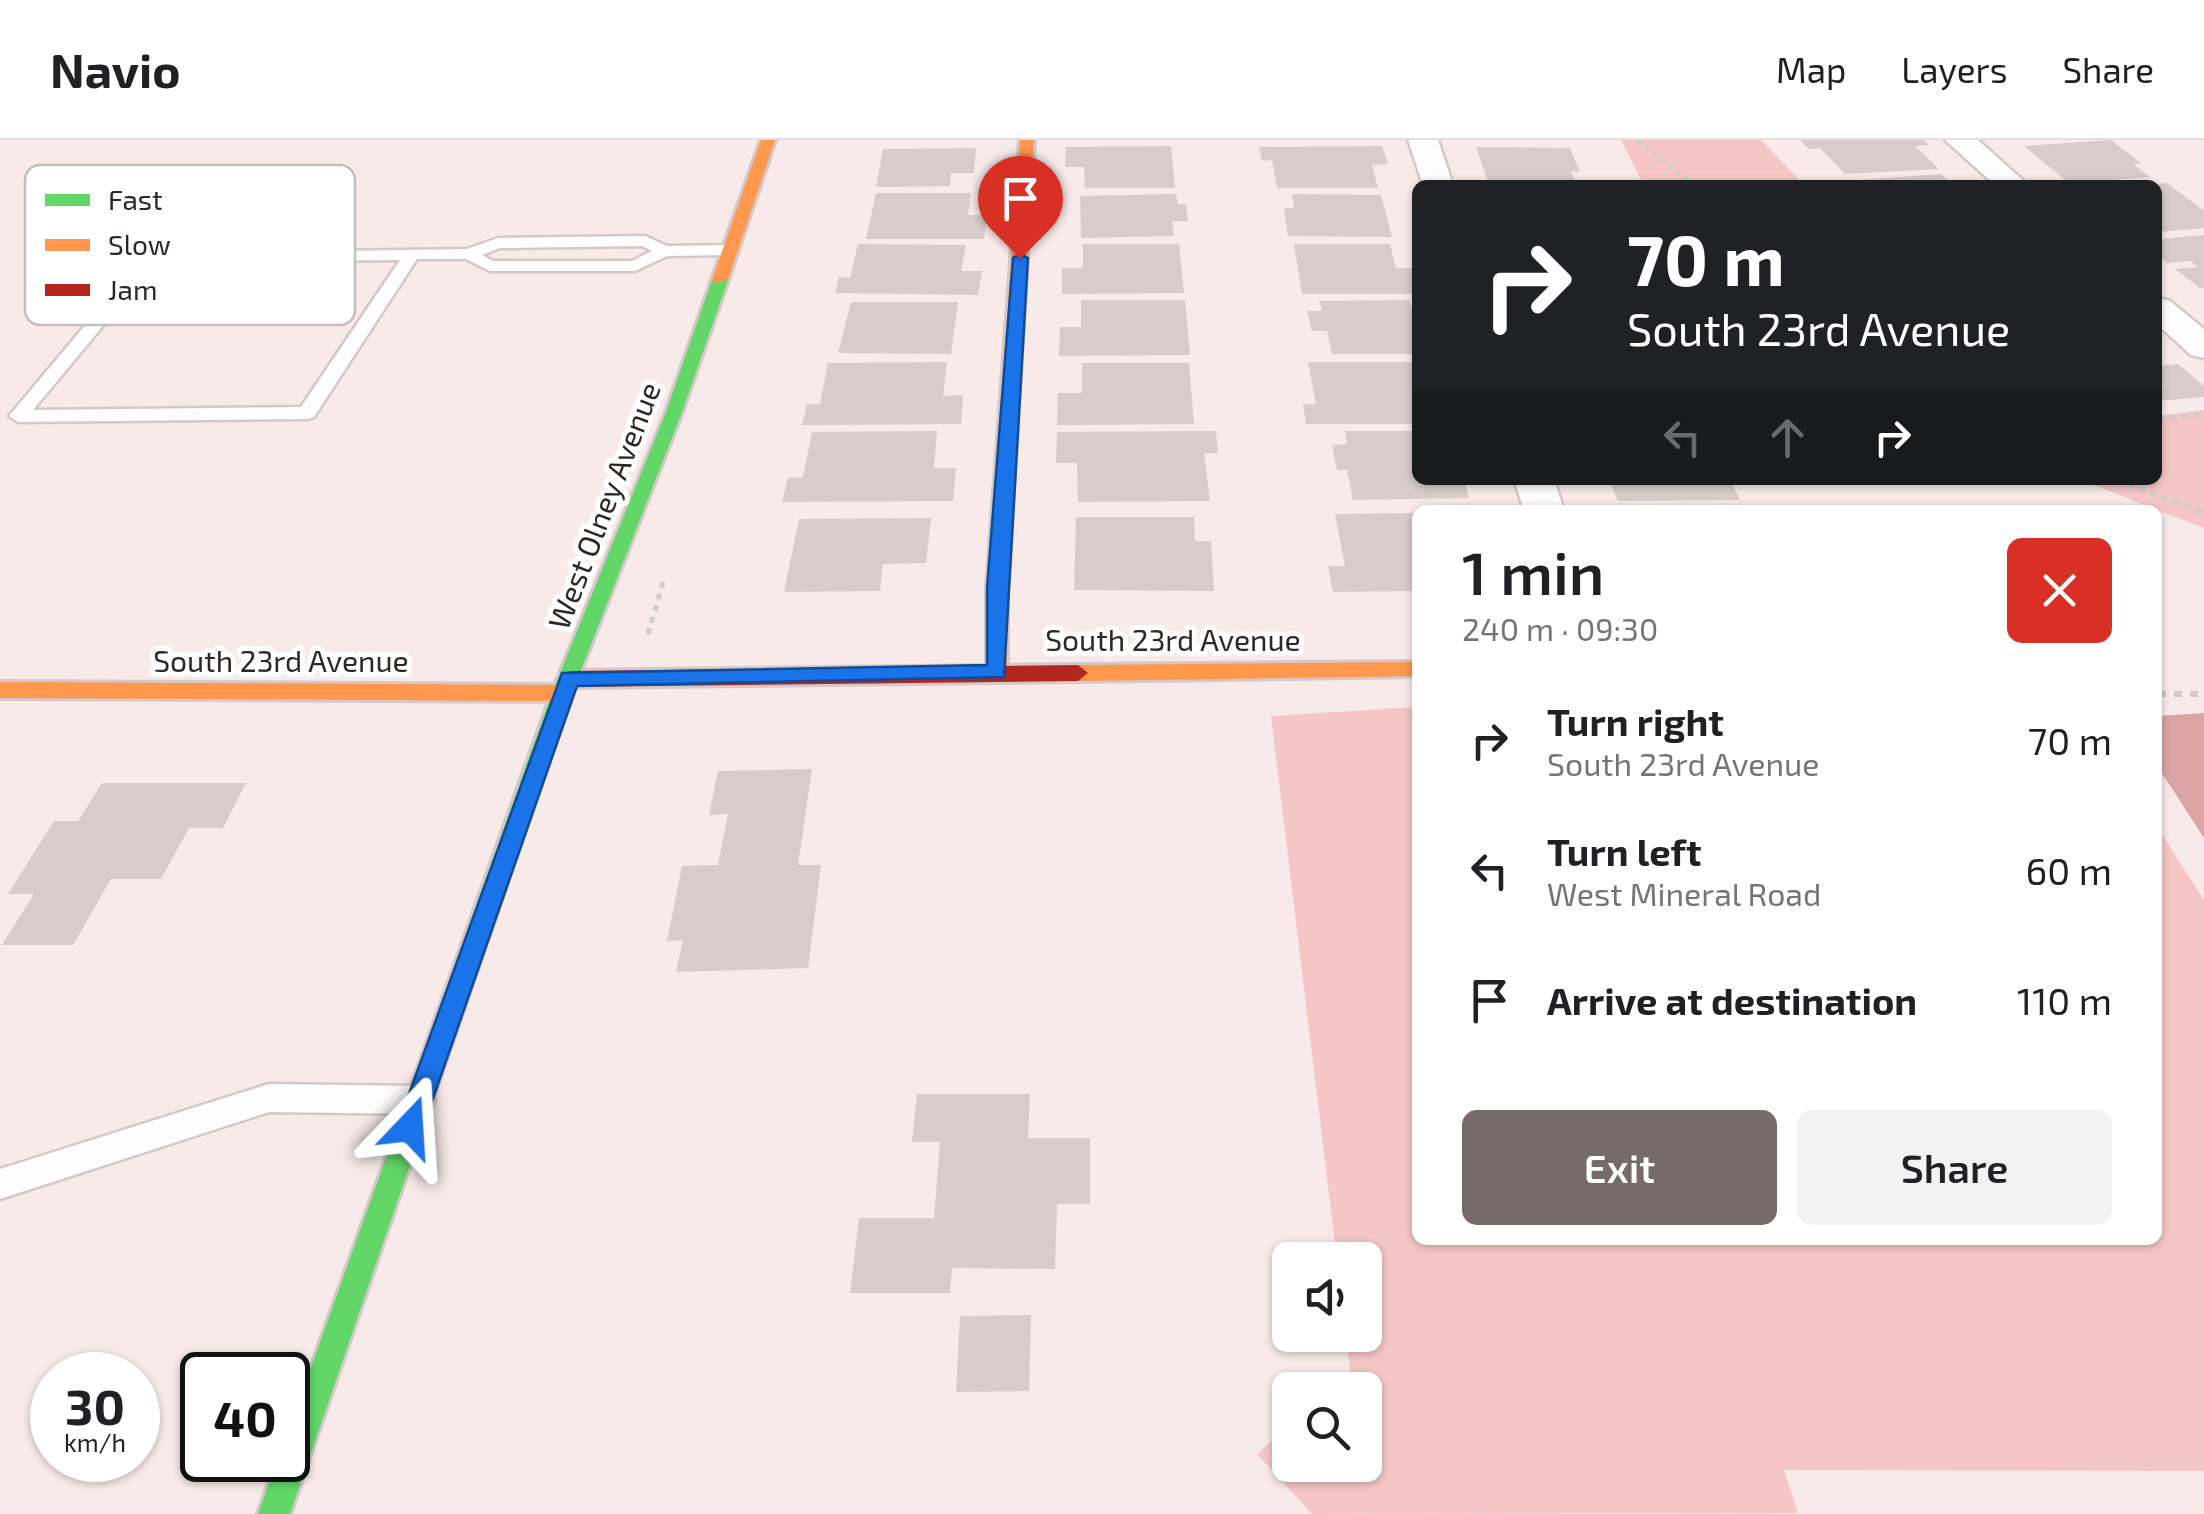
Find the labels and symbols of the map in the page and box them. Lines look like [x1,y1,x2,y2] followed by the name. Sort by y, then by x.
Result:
[978,156,1063,259] pin
[25,165,355,325] legend
[108,182,163,216] text: Fast
[108,227,171,261] text: Slow
[108,272,157,306] text: Jam
[539,377,667,634] street label: West Olney Avenue
[1045,621,1301,657] street label: South 23rd Avenue
[153,642,409,678] street label: South 23rd Avenue
[358,1075,462,1179] position arrow
[180,1352,310,1482] speed limit sign: 40

